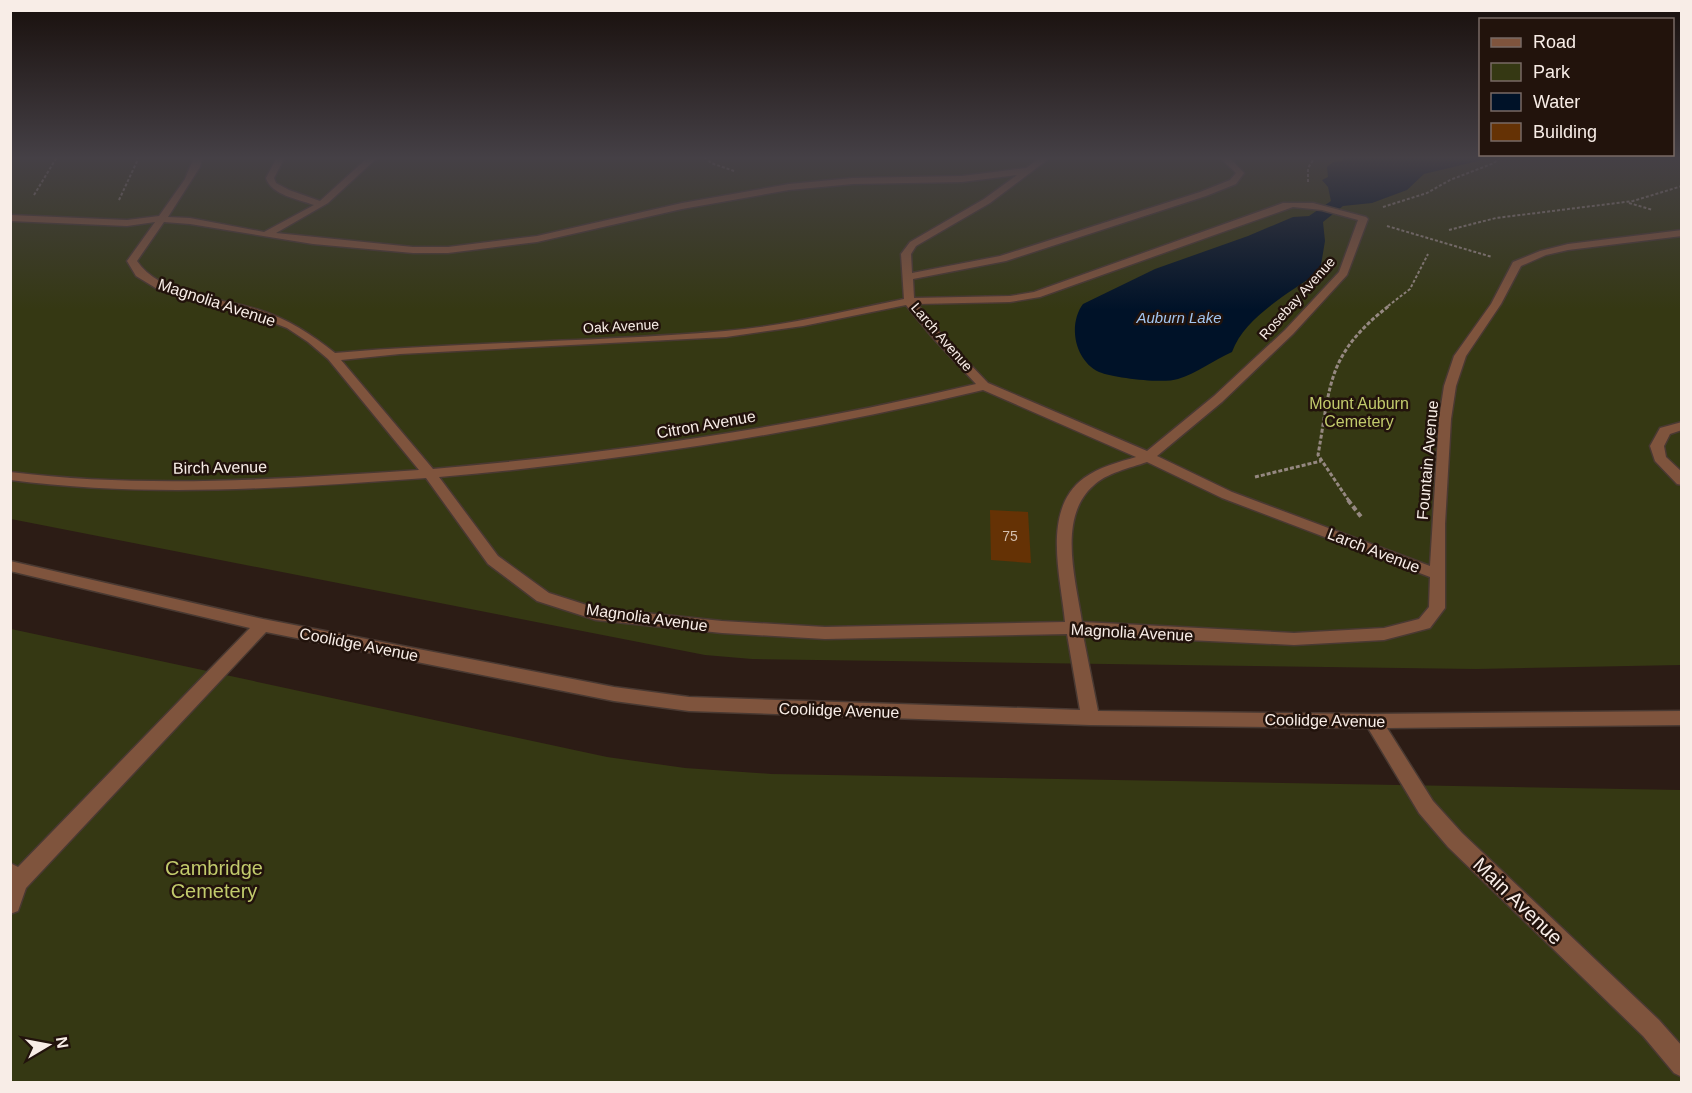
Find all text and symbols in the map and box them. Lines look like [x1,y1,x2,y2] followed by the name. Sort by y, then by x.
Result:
[1479,18,1674,156] legend
[1533,32,1576,52] text: Road
[1533,62,1571,82] text: Park
[1533,92,1580,112] text: Water
[1533,122,1597,142] text: Building
[1256,253,1338,343] street label: Rosebay Avenue
[156,275,278,330] street label: Magnolia Avenue
[908,300,976,375] street label: Larch Avenue
[1135,309,1222,326] water label: Auburn Lake
[583,316,660,336] street label: Oak Avenue
[1309,395,1409,430] park label: Mount Auburn Cemetery
[1414,400,1441,520] street label: Fountain Avenue
[655,407,757,442] street label: Citron Avenue
[173,458,267,477] street label: Birch Avenue
[1325,525,1423,576] street label: Larch Avenue
[1002,528,1018,544] house number: 75
[585,601,709,634] street label: Magnolia Avenue
[1070,621,1194,644] street label: Magnolia Avenue
[298,625,420,664] street label: Coolidge Avenue
[778,700,900,721] street label: Coolidge Avenue
[1265,711,1386,730] street label: Coolidge Avenue
[1469,853,1567,949] street label: Main Avenue
[165,857,263,902] park label: Cambridge Cemetery
[18,1015,78,1075] north arrow
[53,1035,72,1050] text: N

